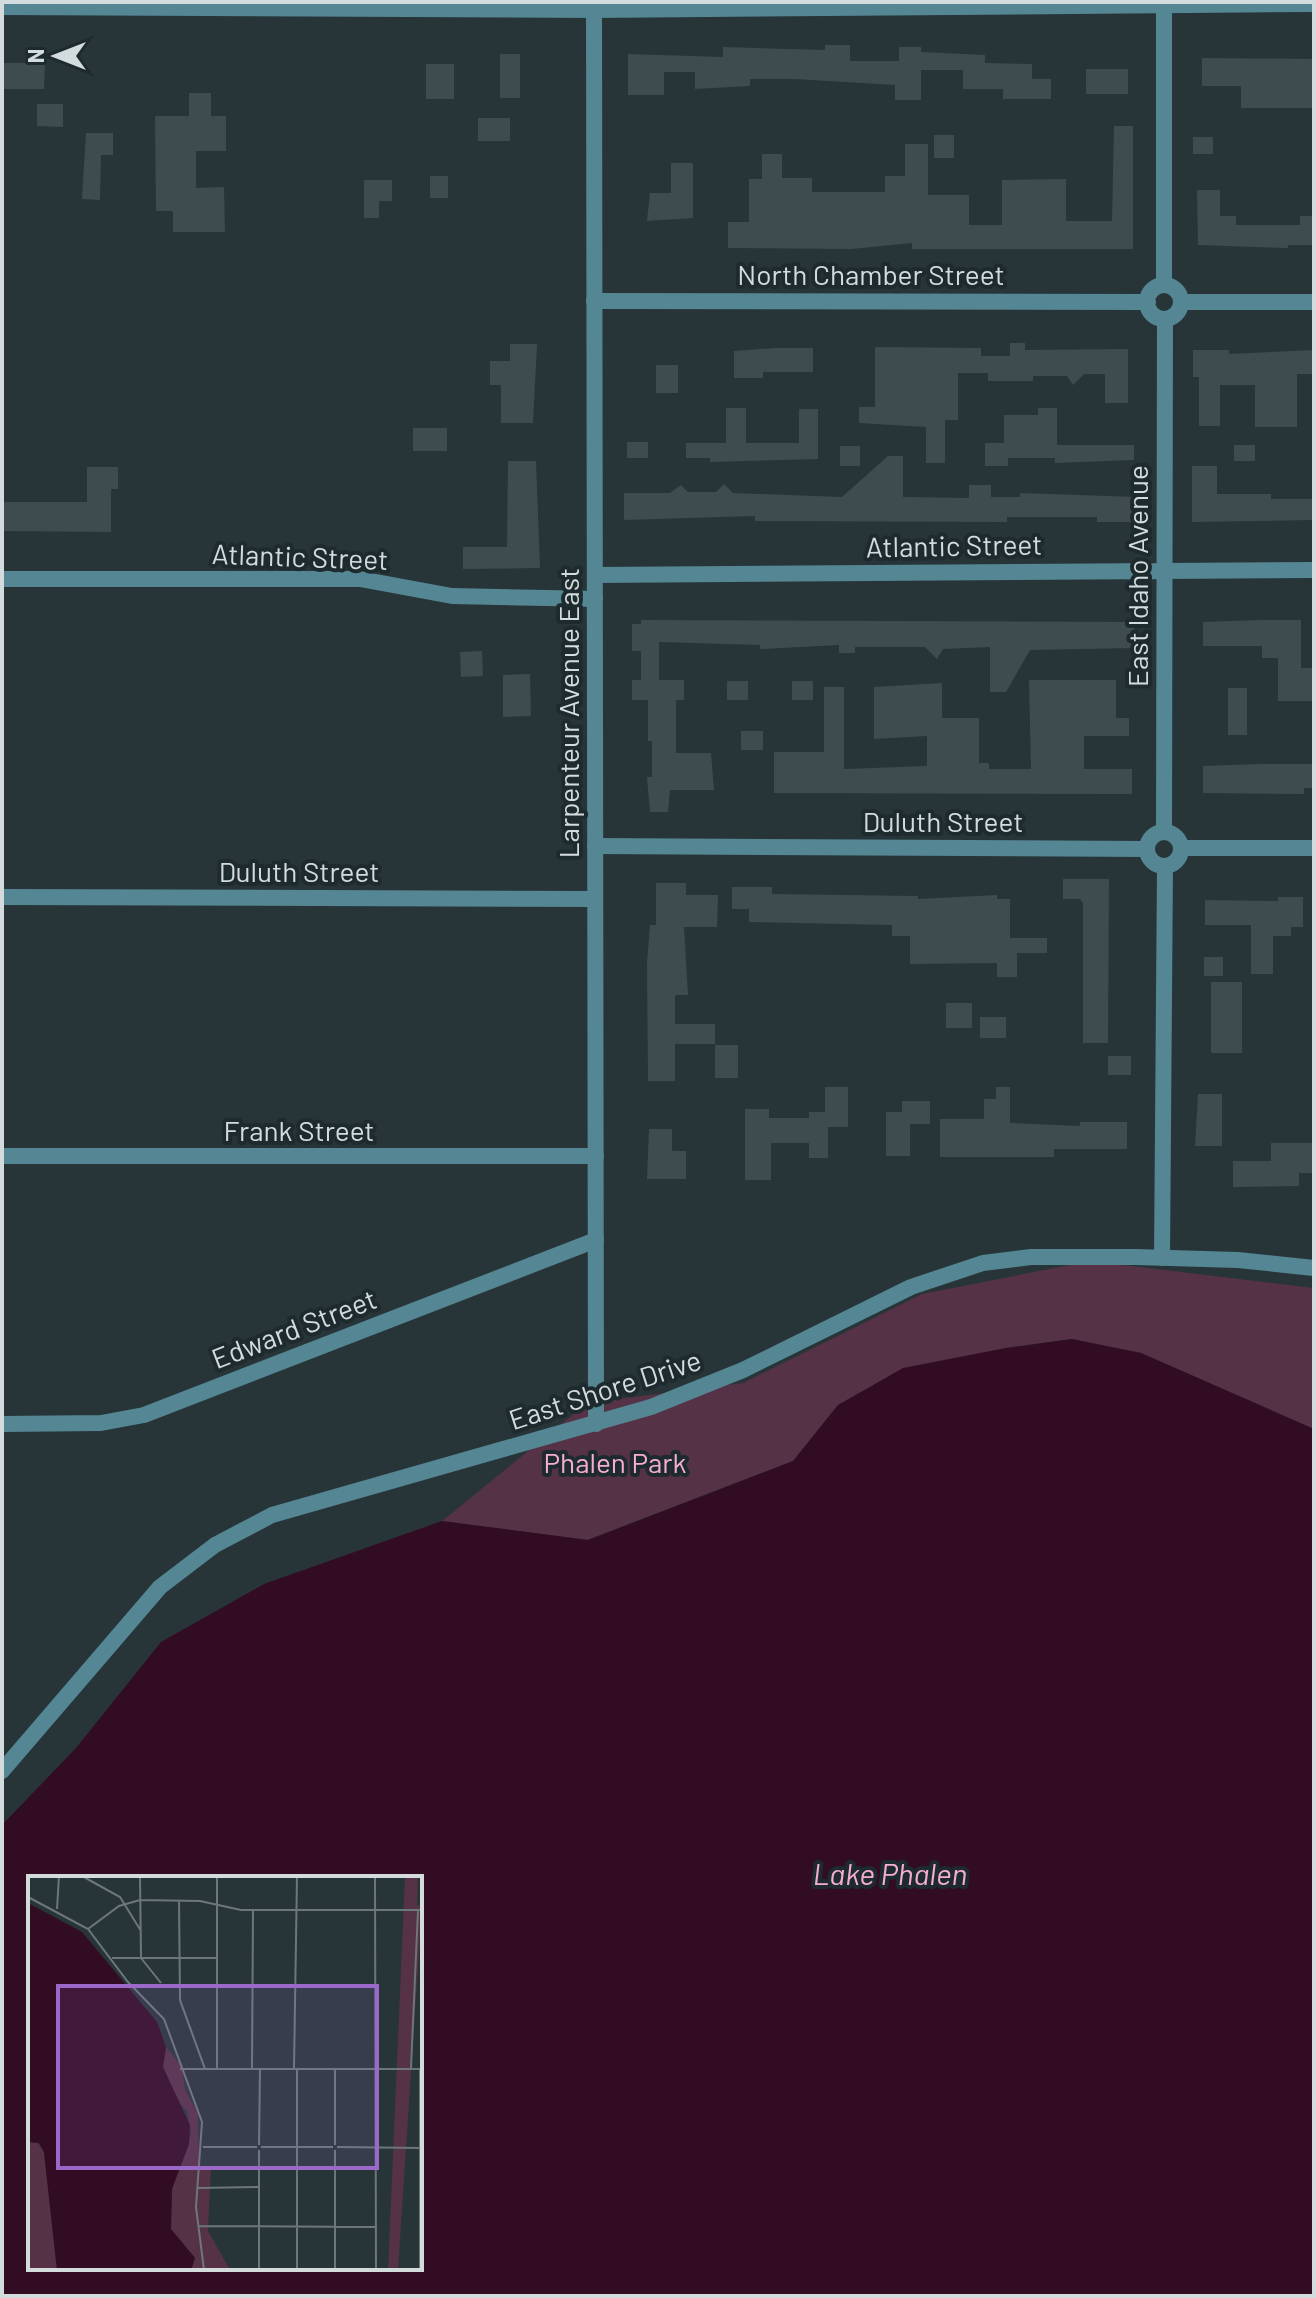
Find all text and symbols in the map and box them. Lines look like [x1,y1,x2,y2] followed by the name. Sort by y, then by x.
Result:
[16,16,96,96] north arrow
[22,49,48,63] text: N
[737,257,1005,291] street label: North Chamber Street
[1120,465,1154,687] street label: East Idaho Avenue
[865,526,1043,564] street label: Atlantic Street
[211,536,389,576] street label: Atlantic Street
[551,568,585,858] street label: Larpenteur Avenue East
[863,804,1023,838] street label: Duluth Street
[219,854,379,888] street label: Duluth Street
[223,1113,375,1147] street label: Frank Street
[206,1281,381,1375] street label: Edward Street
[504,1342,705,1436] street label: East Shore Drive
[543,1445,687,1479] park label: Phalen Park
[813,1855,967,1891] water label: Lake Phalen
[28,1876,422,2270] inset map

